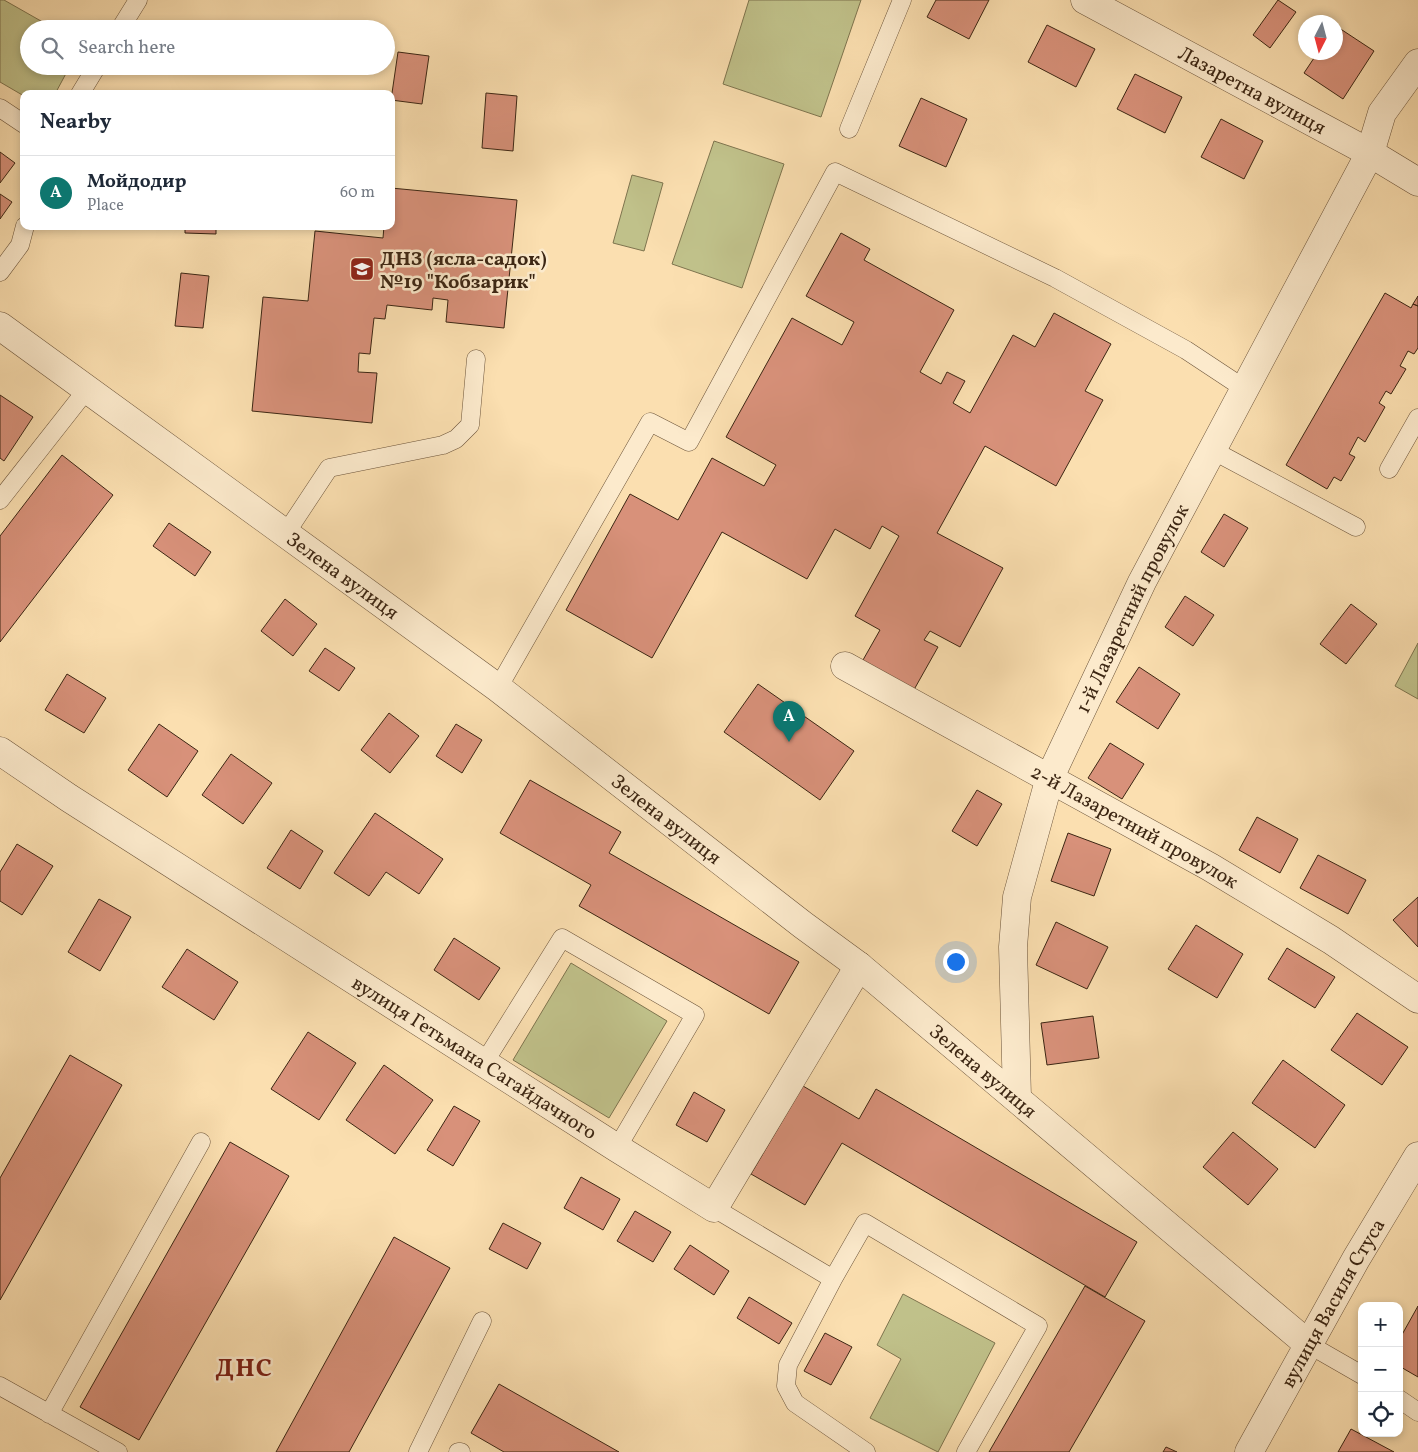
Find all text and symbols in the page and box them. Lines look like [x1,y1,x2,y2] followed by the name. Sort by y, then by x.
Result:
[1298,15,1343,60] north arrow
[20,20,395,75] search box
[38,34,66,62] icon: search
[78,35,175,61] text: Search here
[1173,40,1330,143] street label: Лазаретна вулиця
[40,108,111,137] text: Nearby
[87,169,186,195] text: Мойдодир
[50,182,62,204] text: A
[340,182,375,204] text: 60 m
[87,195,124,217] text: Place
[380,246,547,297] place label: ДНЗ (ясла-садок) №19 "Кобзарик"
[349,256,375,282] school or university icon: ДНЗ (ясла-садок) №19 "Кобзарик"
[1070,499,1197,719] street label: 1-й Лазаретний провулок
[280,527,404,627] street label: Зелена вулиця
[773,701,805,742] pin: A
[1025,759,1243,897] street label: 2-й Лазаретний провулок
[604,769,726,872] street label: Зелена вулиця
[943,949,969,975] your location
[346,970,602,1148] street label: вулиця Гетьмана Сагайдачного
[922,1019,1042,1126] street label: Зелена вулиця
[1275,1214,1393,1393] street label: вулиця Василя Стуса
[1358,1302,1403,1437] map controls
[1358,1302,1403,1347] button: +
[1358,1347,1403,1392] button: −
[215,1352,273,1387] district label: ДНС
[1358,1392,1403,1437] button: locate

